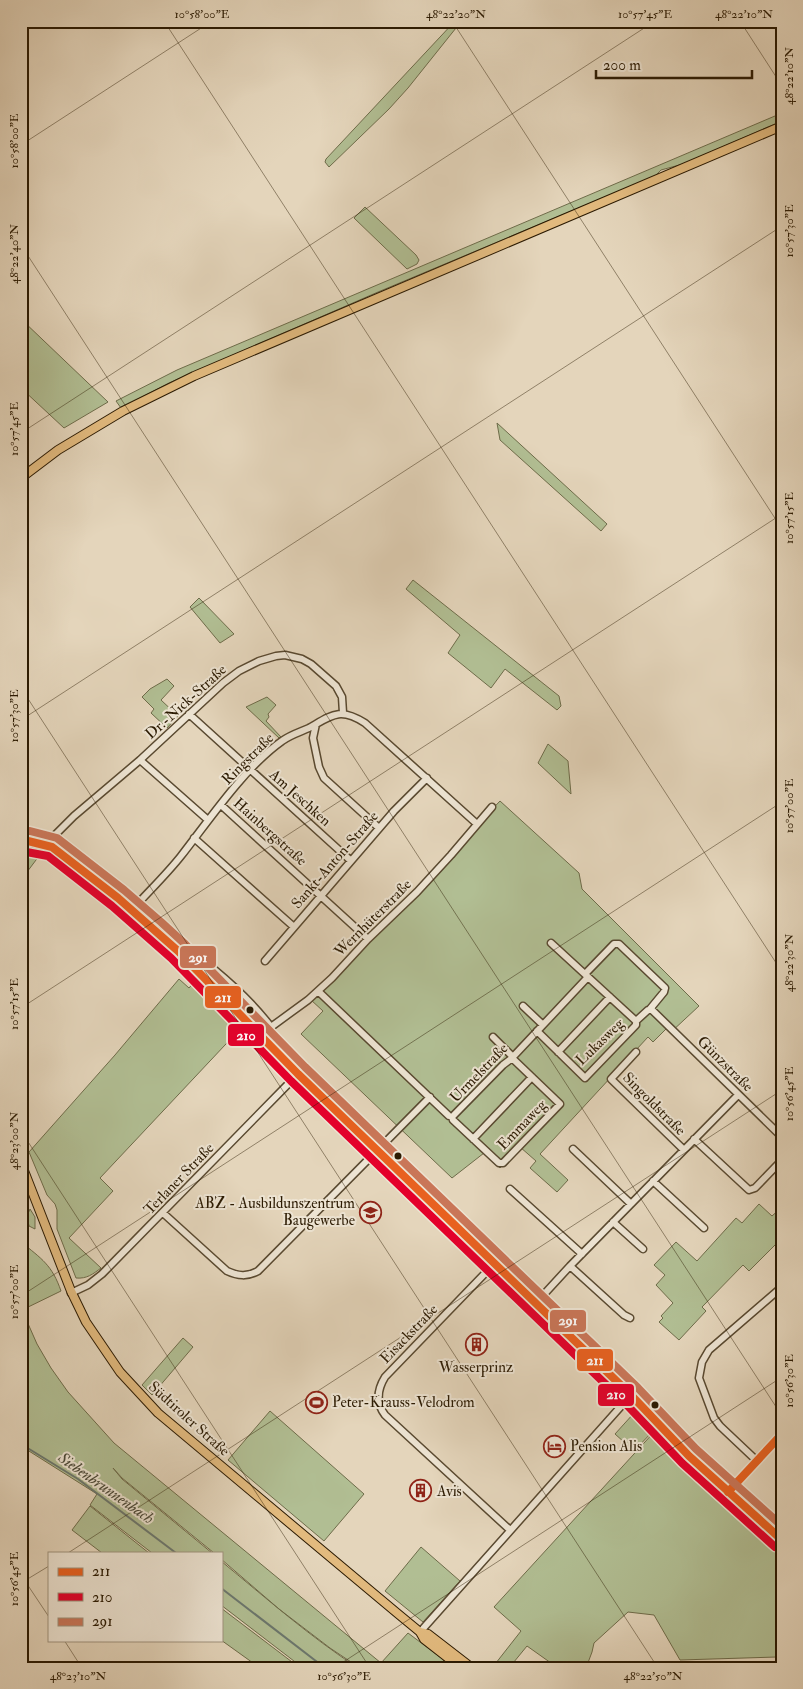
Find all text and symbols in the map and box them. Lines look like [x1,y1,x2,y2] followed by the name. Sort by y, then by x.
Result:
[175,7,230,22] text: 10°58'00"E
[426,7,486,22] text: 48°22'20"N
[618,7,672,22] text: 10°57'45"E
[715,7,773,22] text: 48°22'10"N
[782,47,797,105] text: 48°22'10"N
[596,48,752,80] scale bar
[603,56,641,75] text: 200 m
[7,113,22,168] text: 10°58'00"E
[782,204,797,258] text: 10°57'30"E
[7,224,22,284] text: 48°22'40"N
[7,402,22,456] text: 10°57'45"E
[782,492,797,544] text: 10°57'15"E
[141,660,231,744] street label: Dr.-Nick-Straße
[7,689,22,743] text: 10°57'30"E
[218,729,278,789] street label: Ringstraße
[264,765,335,832] street label: Am Jeschken
[782,778,797,833] text: 10°57'00"E
[229,794,311,870] street label: Hainbergstraße
[287,807,383,913] street label: Sankt-Anton-Straße
[330,875,416,961] street label: Wernhüterstraße
[782,934,797,992] text: 48°22'30"N
[179,945,217,969] line badge: 291
[188,949,208,966] text: 291
[7,978,22,1030] text: 10°57'15"E
[204,985,242,1009] line badge: 211
[214,989,232,1006] text: 211
[245,1005,255,1015] unlabelled marker
[572,1014,629,1070] street label: Lukasweg
[227,1023,265,1047] line badge: 210
[236,1027,256,1044] text: 210
[693,1032,757,1096] street label: Günzstraße
[446,1039,512,1107] street label: Urmelstraße
[782,1066,797,1121] text: 10°56'45"E
[618,1068,690,1140] street label: Singoldstraße
[493,1095,551,1154] street label: Emmaweg
[7,1112,22,1170] text: 48°23'00"N
[140,1139,218,1219] street label: Terlaner Straße
[393,1151,403,1161] unlabelled marker
[194,1194,355,1230] place label: ABZ - Ausbildunszentrum Baugewerbe
[359,1200,383,1224] school or university icon: ABZ - Ausbildunszentrum Baugewerbe
[7,1264,22,1319] text: 10°57'00"E
[376,1300,442,1368] street label: Eisackstraße
[549,1309,587,1333] line badge: 291
[558,1312,578,1329] text: 291
[464,1332,488,1356] building icon: Wasserprinz
[576,1348,614,1372] line badge: 211
[586,1352,604,1369] text: 211
[782,1354,797,1408] text: 10°56'30"E
[438,1358,513,1378] place label: Wasserprinz
[144,1377,234,1461] street label: Südtiroler Straße
[597,1383,635,1407] line badge: 210
[606,1386,626,1403] text: 210
[304,1390,328,1414] sports icon: Peter-Krauss-Velodrom
[332,1393,475,1412] place label: Peter-Krauss-Velodrom
[650,1400,660,1410] unlabelled marker
[542,1434,566,1458] hotel icon: Pension Alis
[570,1437,642,1456] place label: Pension Alis
[53,1447,158,1528] water label: Siebenbrunnenbach
[409,1479,433,1503] building icon: Avis
[436,1482,462,1501] place label: Avis
[7,1551,22,1606] text: 10°56'45"E
[48,1552,222,1642] legend
[92,1562,110,1581] text: 211
[92,1588,113,1607] text: 210
[92,1612,113,1631] text: 291
[50,1669,106,1684] text: 48°23'10"N
[317,1669,371,1684] text: 10°56'30"E
[624,1669,683,1684] text: 48°22'50"N

